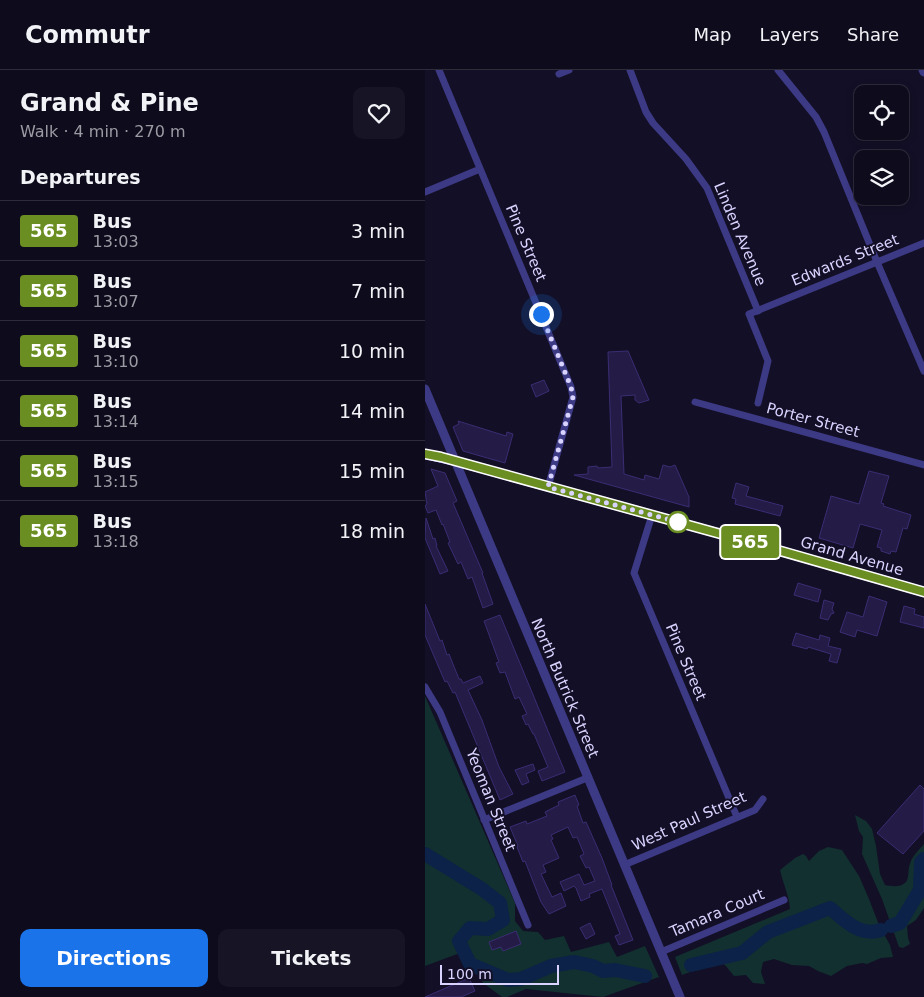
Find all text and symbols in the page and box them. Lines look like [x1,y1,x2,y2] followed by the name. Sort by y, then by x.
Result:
[25,21,150,49] text: Commutr
[693,24,731,45] text: Map
[759,24,819,45] text: Layers
[847,24,899,45] text: Share
[854,85,909,205] map controls
[854,85,909,140] button: locate
[353,87,405,139] button: heart
[20,89,199,117] text: Grand & Pine
[20,122,185,141] text: Walk · 4 min · 270 m
[854,150,909,205] button: layers
[20,166,141,188] text: Departures
[710,179,770,289] street label: Linden Avenue
[502,202,550,284] street label: Pine Street
[93,210,132,232] text: Bus
[30,220,68,241] text: 565
[351,220,405,242] text: 3 min
[789,230,901,290] street label: Edwards Street
[93,232,139,251] text: 13:03
[93,270,132,292] text: Bus
[30,280,68,301] text: 565
[351,280,405,302] text: 7 min
[93,292,139,311] text: 13:07
[529,302,554,327] your location
[93,330,132,352] text: Bus
[30,340,68,361] text: 565
[339,340,405,362] text: 10 min
[93,352,139,371] text: 13:10
[93,390,132,412] text: Bus
[765,399,862,441] street label: Porter Street
[30,400,68,421] text: 565
[339,400,405,422] text: 14 min
[93,412,139,431] text: 13:14
[93,450,132,472] text: Bus
[30,460,68,481] text: 565
[339,460,405,482] text: 15 min
[93,472,139,491] text: 13:15
[93,510,132,532] text: Bus
[667,511,689,533] unlabelled marker
[30,520,68,541] text: 565
[339,520,405,542] text: 18 min
[721,526,779,558] line badge: 565
[731,531,769,552] text: 565
[93,532,139,551] text: 13:18
[798,533,906,579] street label: Grand Avenue
[527,615,603,761] street label: North Butrick Street
[662,621,710,703] street label: Pine Street
[462,745,520,854] street label: Yeoman Street
[629,788,749,854] street label: West Paul Street
[666,885,767,941] street label: Tamara Court
[20,929,208,987] button: Directions
[218,929,405,987] button: Tickets
[440,962,559,985] scale bar
[447,966,492,982] text: 100 m

